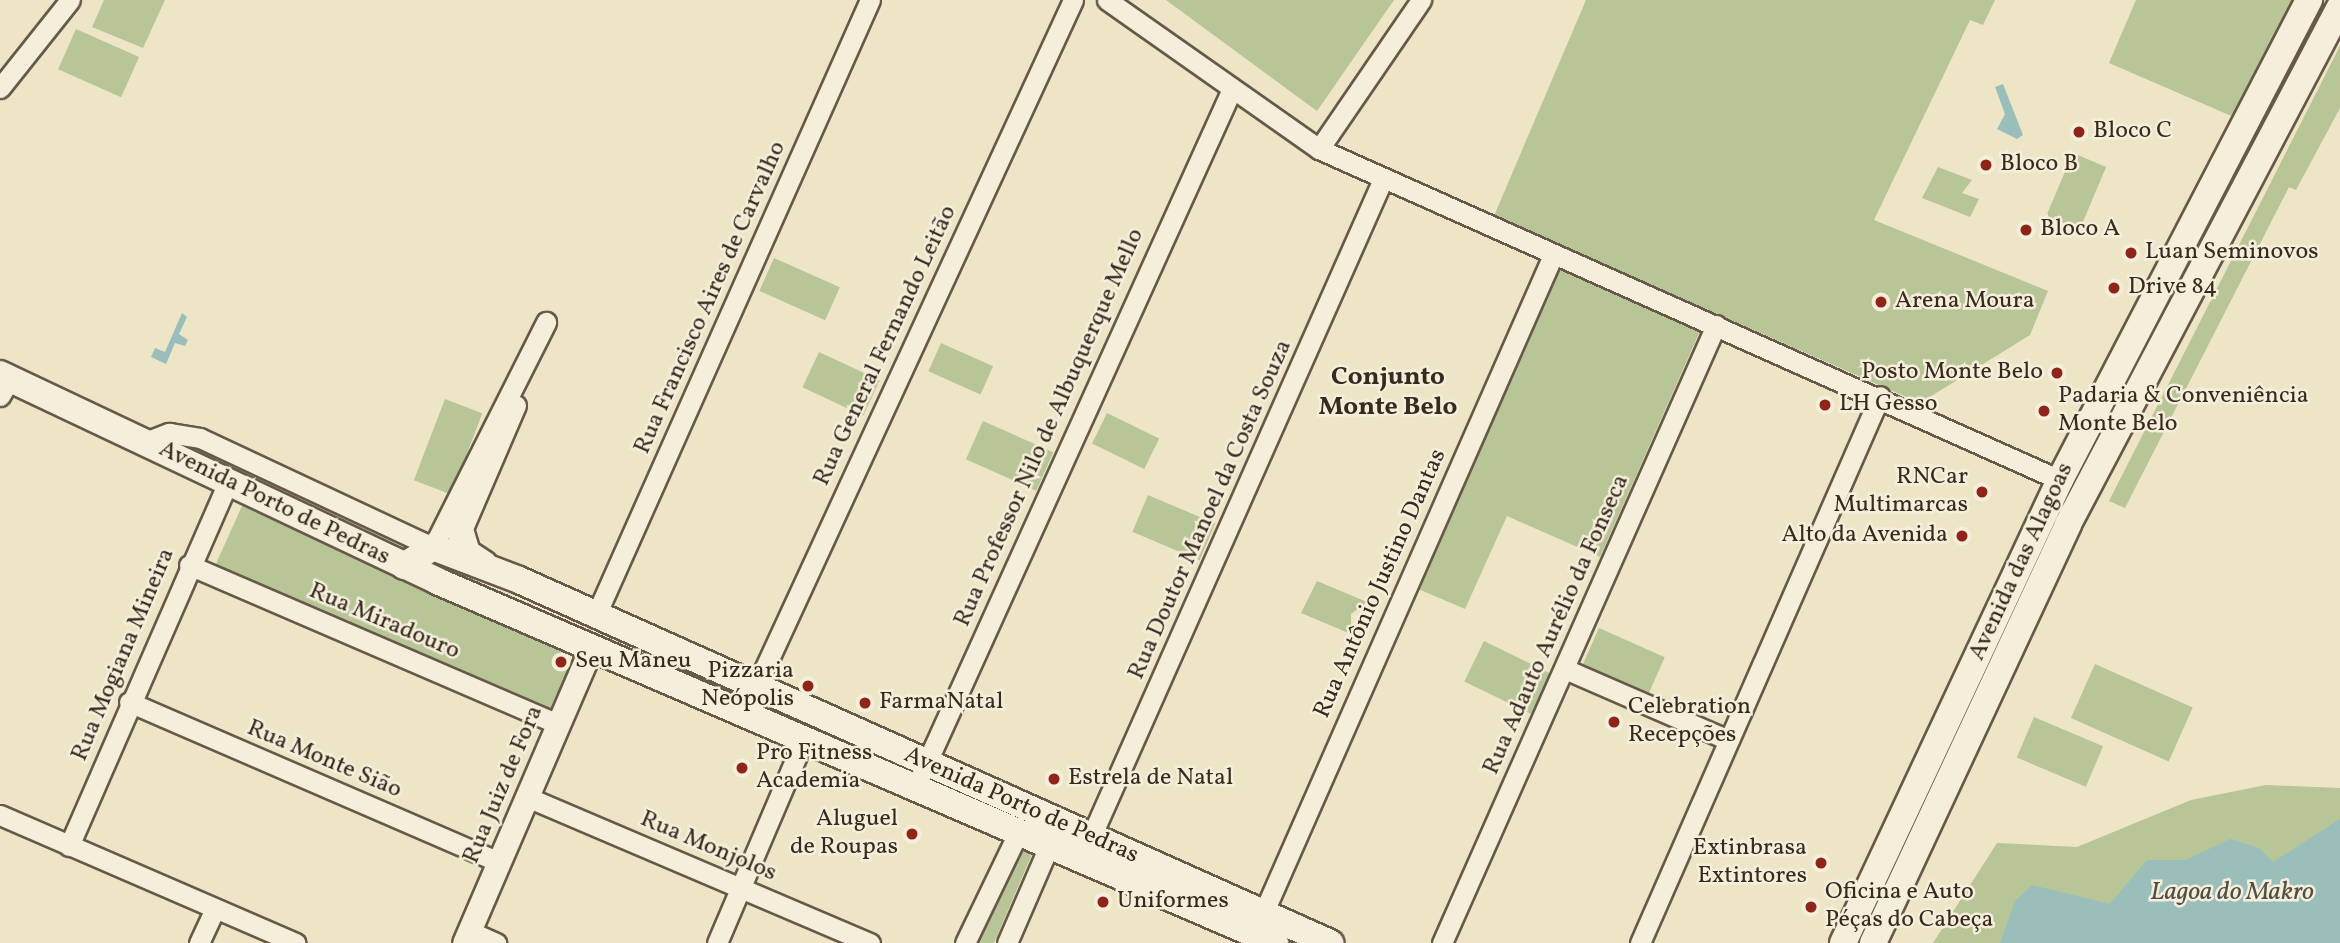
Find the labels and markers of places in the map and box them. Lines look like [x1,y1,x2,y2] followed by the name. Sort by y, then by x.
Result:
[2093,118,2172,146] place label: Bloco C
[2071,124,2087,140] marker: Bloco C
[2000,151,2078,179] place label: Bloco B
[1978,157,1994,173] marker: Bloco B
[2040,216,2120,244] place label: Bloco A
[2018,222,2034,238] marker: Bloco A
[2145,239,2318,267] place label: Luan Seminovos
[2123,245,2139,261] marker: Luan Seminovos
[2128,274,2217,302] place label: Drive 84
[2106,280,2122,296] marker: Drive 84
[1895,288,2035,316] place label: Arena Moura
[1873,294,1889,310] marker: Arena Moura
[1861,359,2043,387] place label: Posto Monte Belo
[2049,365,2065,381] marker: Posto Monte Belo
[2058,383,2309,439] place label: Padaria & Conveniência Monte Belo
[1839,391,1938,419] place label: LH Gesso
[1817,397,1833,413] marker: LH Gesso
[2036,403,2052,419] marker: Padaria & Conveniência Monte Belo
[1834,464,1968,520] place label: RNCar Multimarcas
[1974,484,1990,500] marker: RNCar Multimarcas
[1782,522,1948,550] place label: Alto da Avenida
[1954,528,1970,544] marker: Alto da Avenida
[575,648,691,676] place label: Seu Maneu
[553,654,569,670] marker: Seu Maneu
[701,658,794,714] place label: Pizzaria Neópolis
[800,678,816,694] marker: Pizzaria Neópolis
[879,689,1003,717] place label: FarmaNatal
[1628,694,1751,750] place label: Celebration Recepções
[857,695,873,711] marker: FarmaNatal
[1606,714,1622,730] marker: Celebration Recepções
[756,740,872,796] place label: Pro Fitness Academia
[734,760,750,776] marker: Pro Fitness Academia
[1068,765,1233,793] place label: Estrela de Natal
[1046,771,1062,787] marker: Estrela de Natal
[790,806,898,862] place label: Aluguel de Roupas
[904,826,920,842] marker: Aluguel de Roupas
[1693,835,1807,891] place label: Extinbrasa Extintores
[1813,855,1829,871] marker: Extinbrasa Extintores
[1825,879,1994,935] place label: Oficina e Auto Péças do Cabeça
[1117,888,1229,916] place label: Uniformes
[1095,894,1111,910] marker: Uniformes
[1803,899,1819,915] marker: Oficina e Auto Péças do Cabeça

